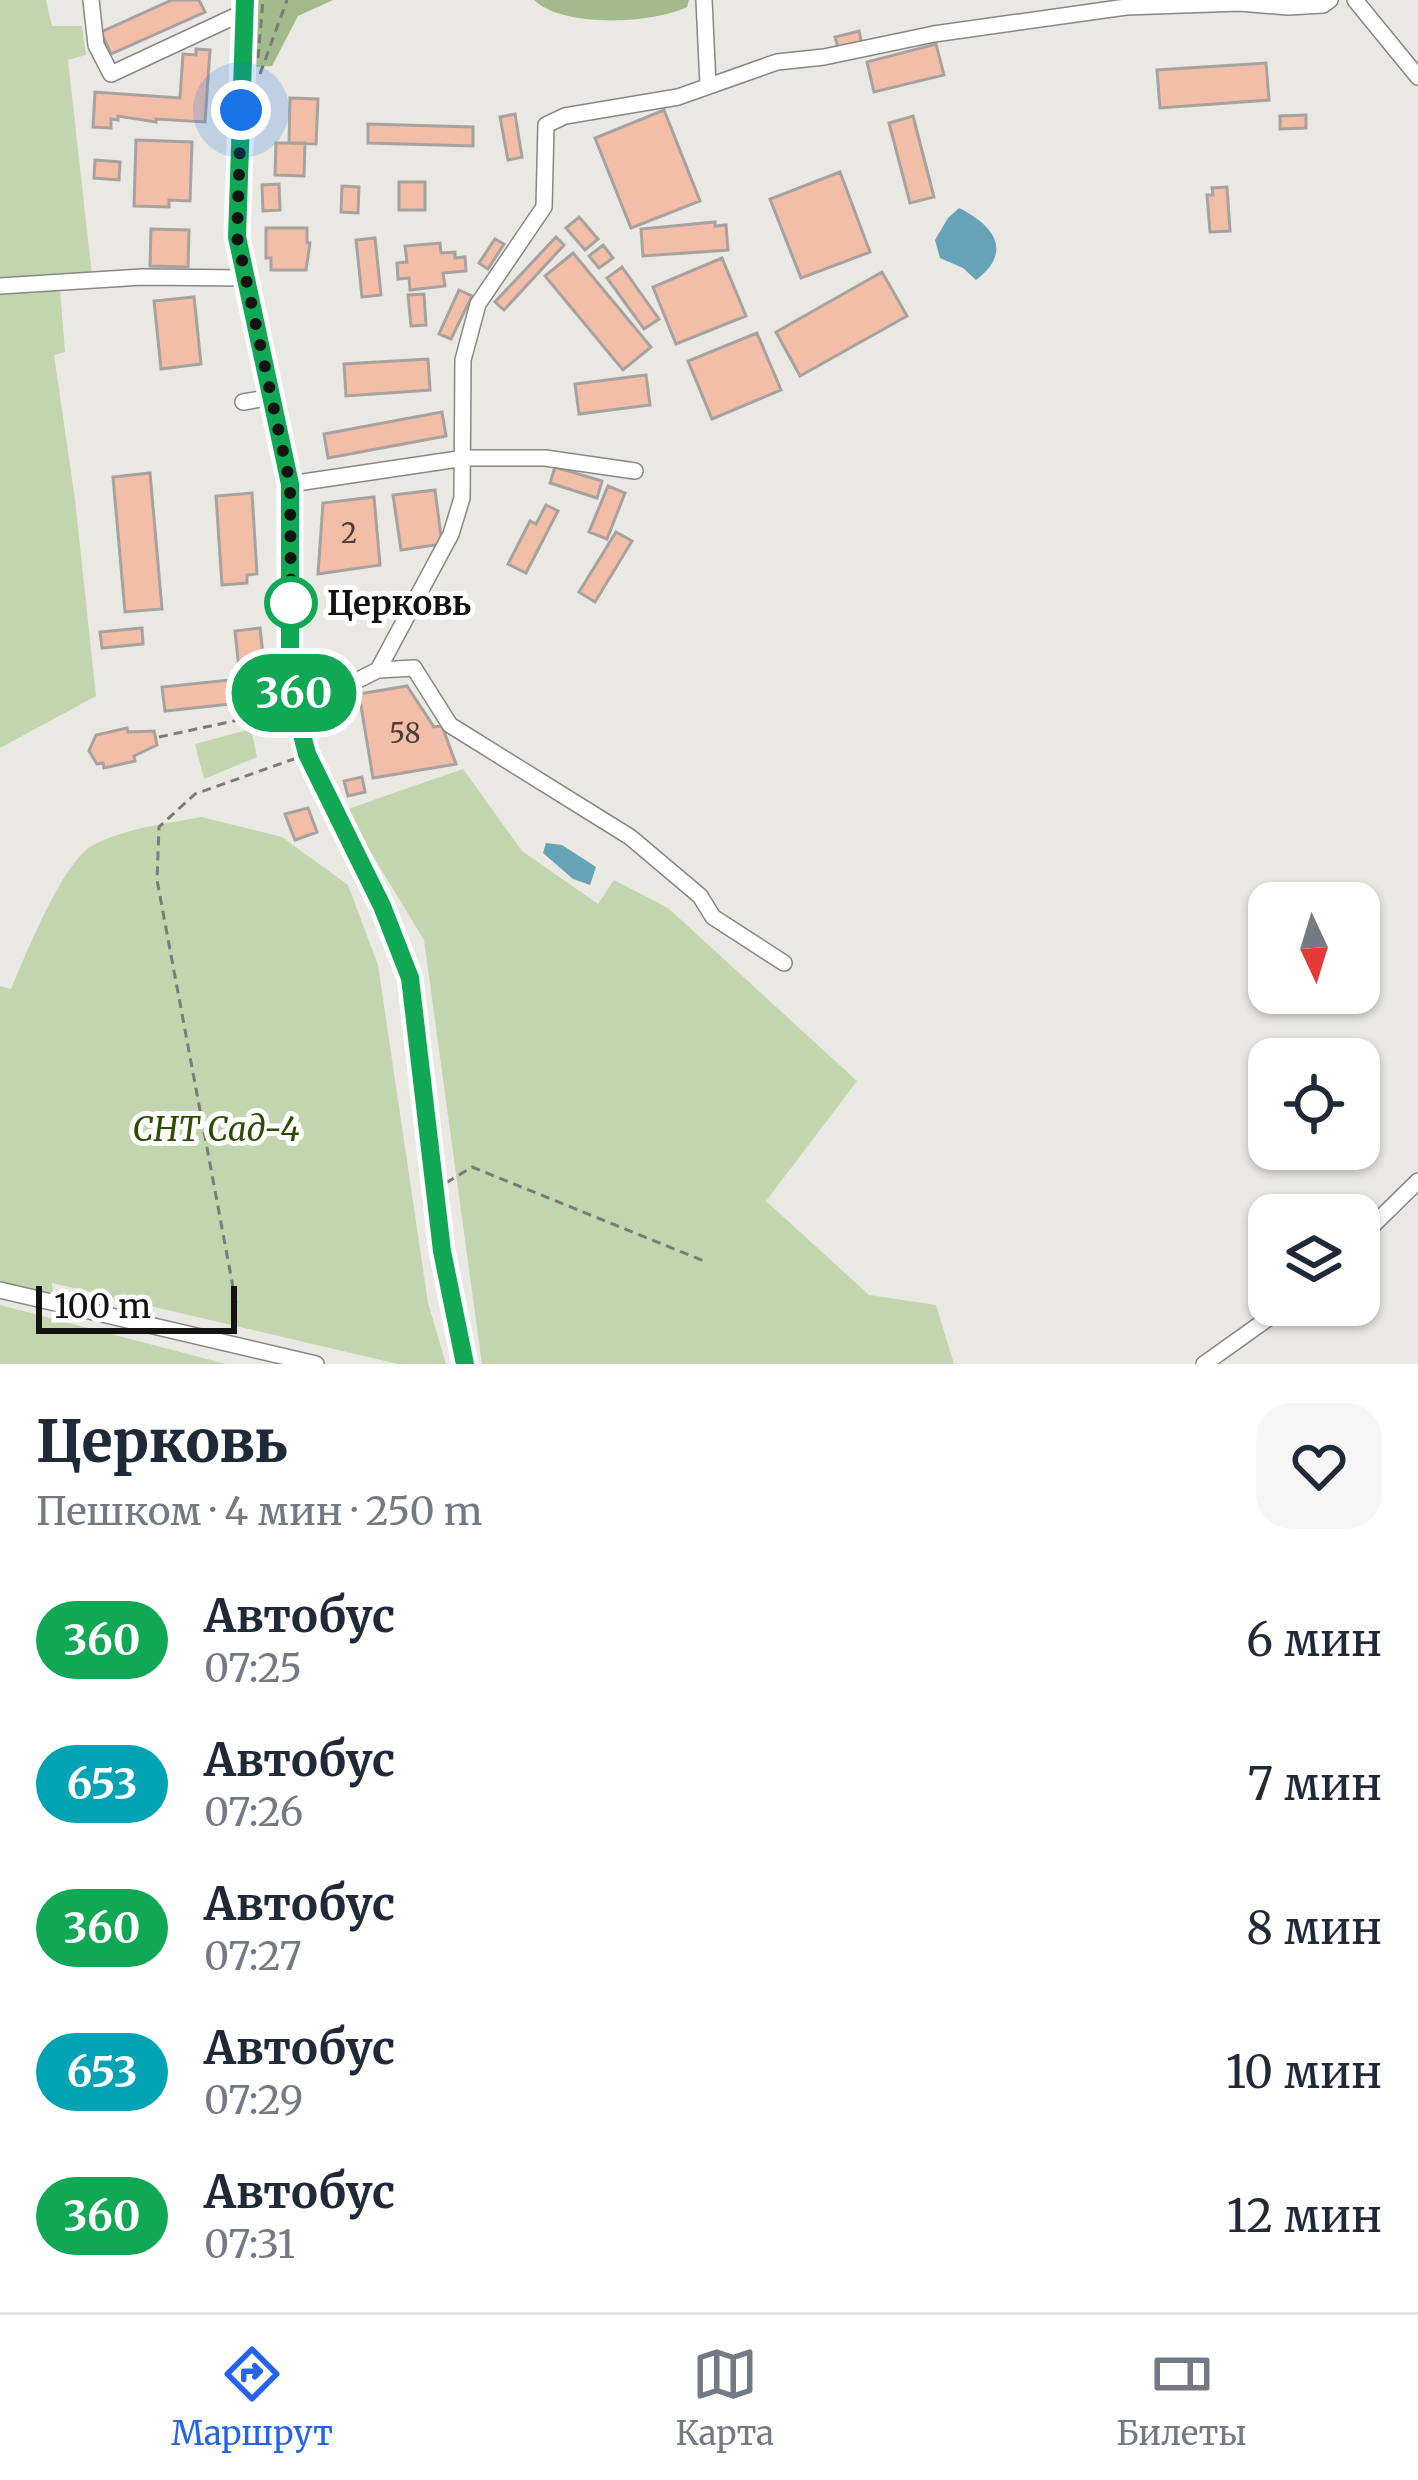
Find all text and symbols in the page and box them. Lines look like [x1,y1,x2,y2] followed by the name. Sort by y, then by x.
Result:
[211,80,271,140] your location
[341,516,357,550] house number: 2
[266,578,316,628] marker: Церковь
[327,583,471,624] place label: Церковь
[225,654,363,732] line badge: 360
[255,667,333,719] text: 360
[389,716,421,750] house number: 58
[1248,882,1380,1014] north arrow
[1248,882,1380,1326] map controls
[1248,1038,1380,1170] button: locate
[132,1109,300,1150] park label: СНТ Сад-4
[1248,1194,1380,1326] button: layers
[36,1280,237,1333] scale bar
[54,1286,151,1327] text: 100 m
[1256,1403,1382,1529] button: heart
[36,1406,288,1478] text: Церковь
[36,1487,483,1536] text: Пешком · 4 мин · 250 m
[204,1588,395,1644] text: Автобус
[1246,1612,1382,1668] text: 6 мин
[63,1614,141,1666] text: 360
[204,1644,302,1693] text: 07:25
[204,1732,395,1788] text: Автобус
[1247,1756,1382,1812] text: 7 мин
[66,1758,138,1810] text: 653
[204,1788,303,1837] text: 07:26
[204,1876,395,1932] text: Автобус
[1246,1900,1382,1956] text: 8 мин
[63,1902,141,1954] text: 360
[204,1932,302,1981] text: 07:27
[204,2020,395,2076] text: Автобус
[1226,2044,1382,2100] text: 10 мин
[66,2046,138,2098] text: 653
[204,2076,303,2125] text: 07:29
[204,2164,395,2220] text: Автобус
[1227,2188,1382,2244] text: 12 мин
[63,2190,141,2242] text: 360
[204,2220,295,2269] text: 07:31
[171,2341,333,2454] tab: Маршрут
[676,2341,774,2454] tab: Карта
[1116,2341,1247,2454] tab: Билеты

